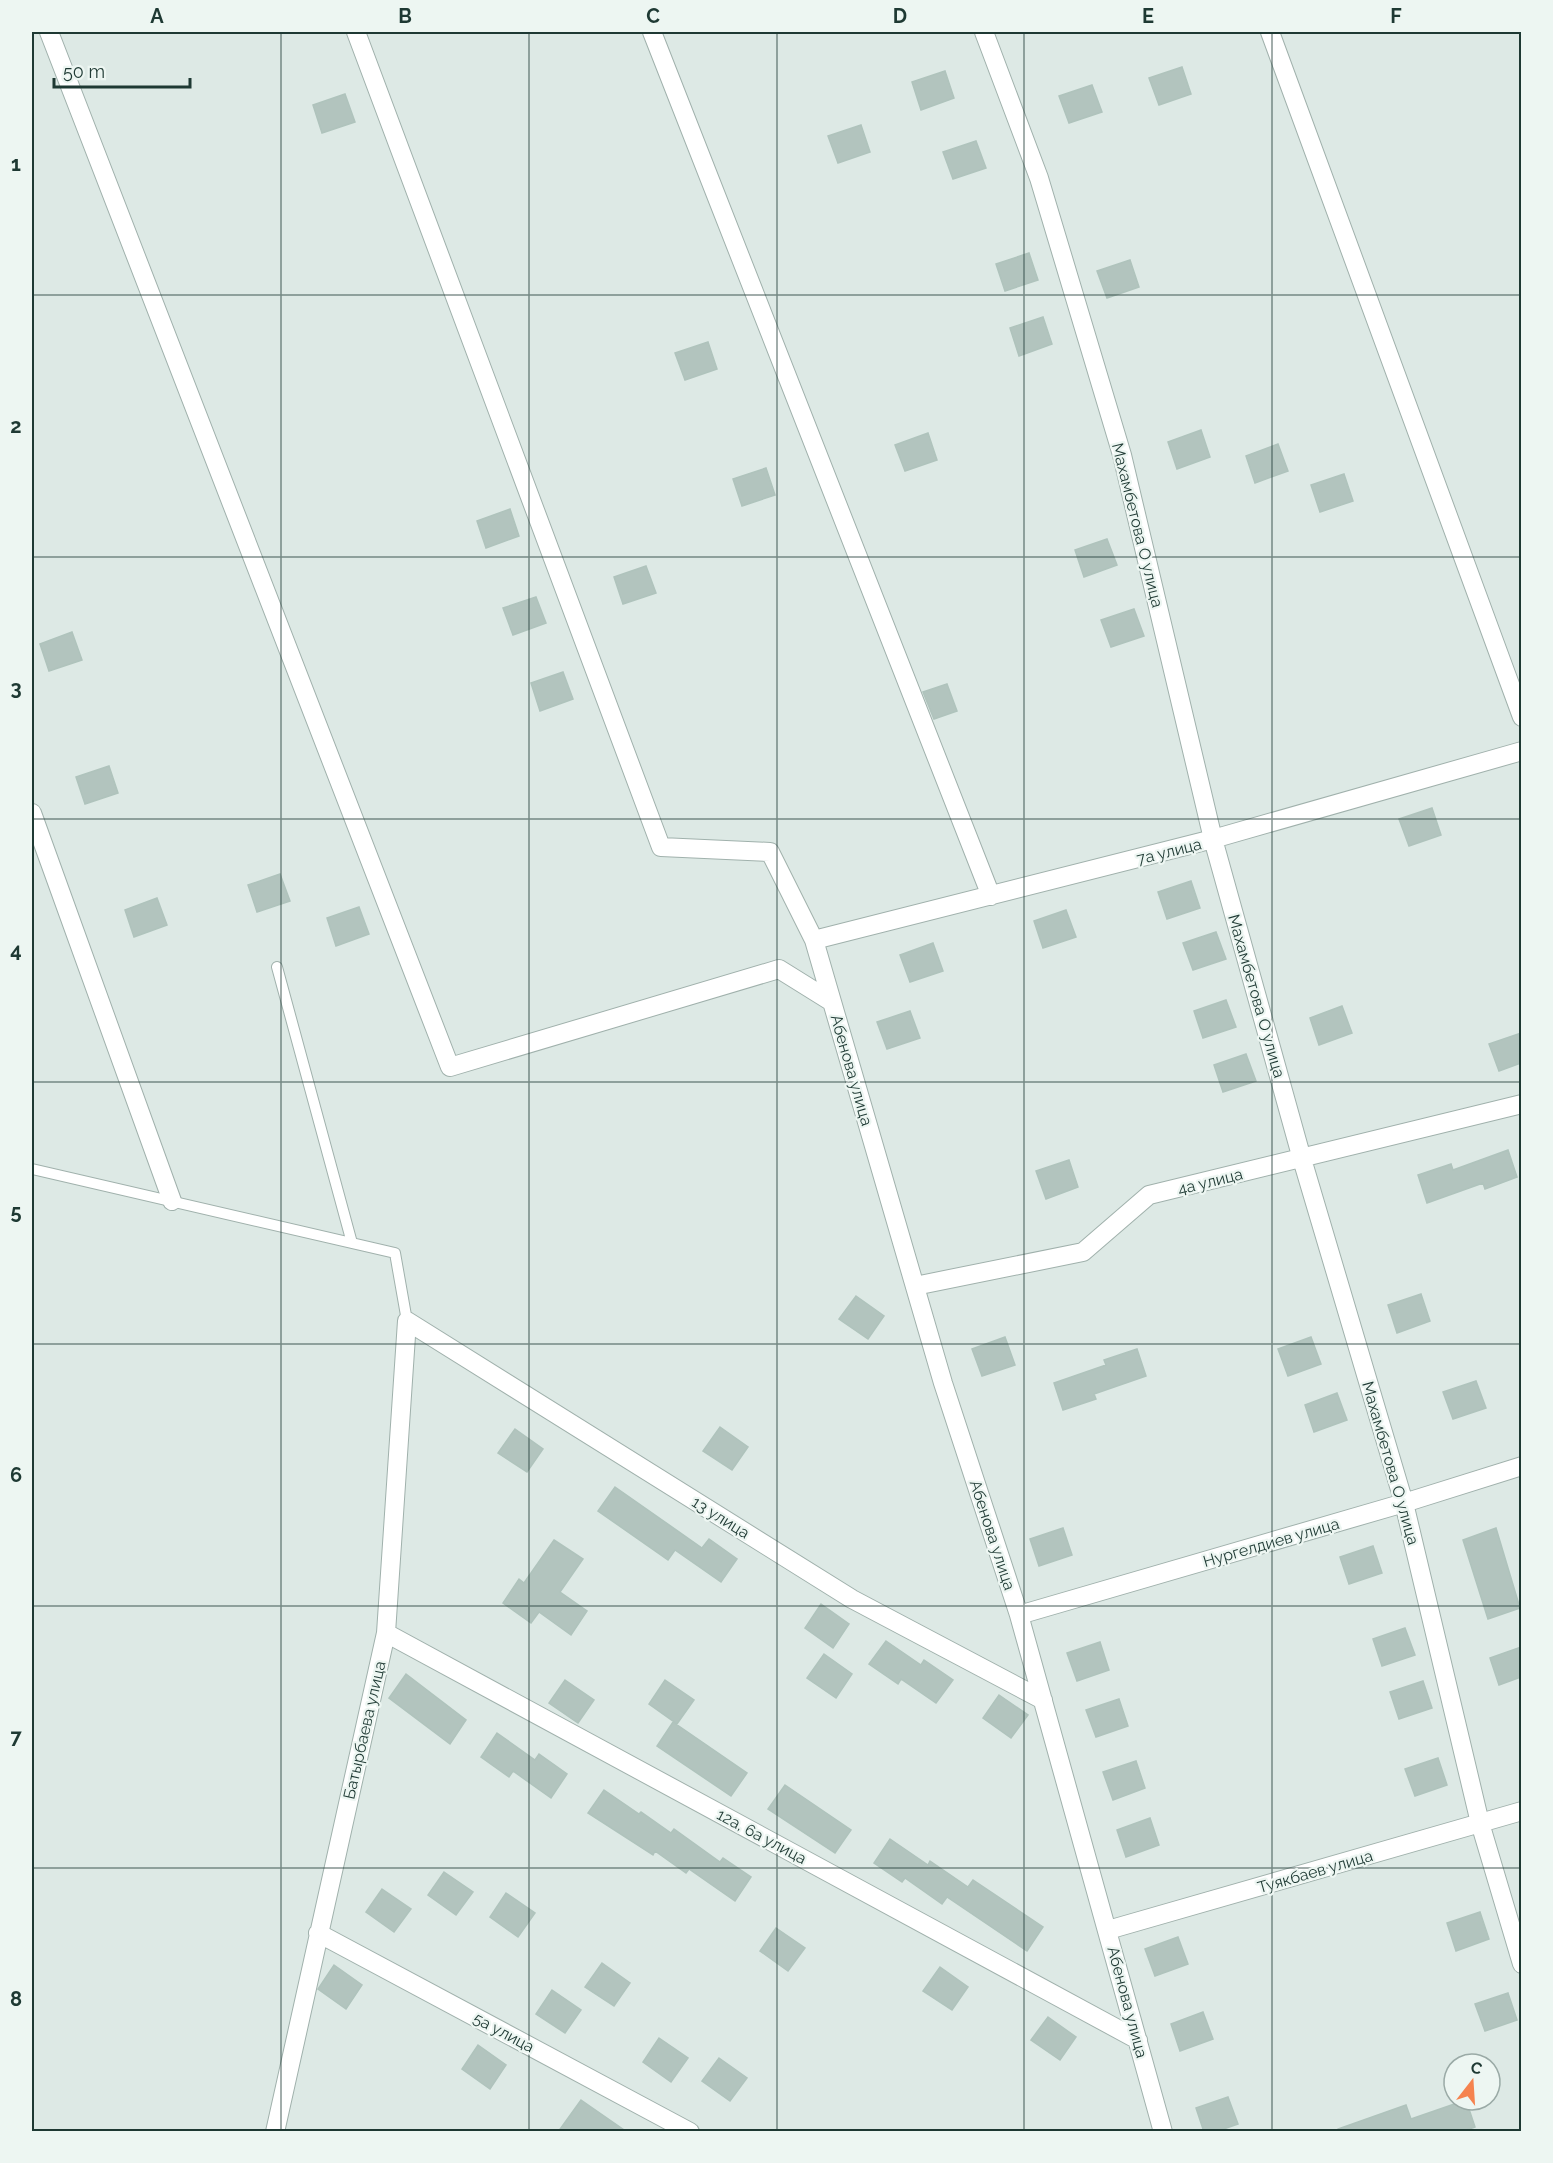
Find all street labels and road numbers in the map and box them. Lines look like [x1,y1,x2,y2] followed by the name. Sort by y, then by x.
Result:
[1108,441,1167,609] street label: Махамбетова О улица
[1135,834,1204,869] street label: 7а улица
[1224,912,1289,1080] street label: Махамбетова О улица
[827,1012,876,1128] street label: Абенова улица
[1176,1164,1245,1199] street label: 4а улица
[1358,1379,1423,1547] street label: Махамбетова О улица
[966,1478,1019,1593] street label: Абенова улица
[688,1492,753,1543] street label: 13 улица
[1201,1514,1342,1571] street label: Нургелдиев улица
[339,1659,390,1801] street label: Батырбаева улица
[714,1805,810,1868] street label: 12а, 6а улица
[1255,1846,1375,1897] street label: Туякбаев улица
[1103,1944,1152,2060] street label: Абенова улица
[470,2008,538,2056] street label: 5а улица

